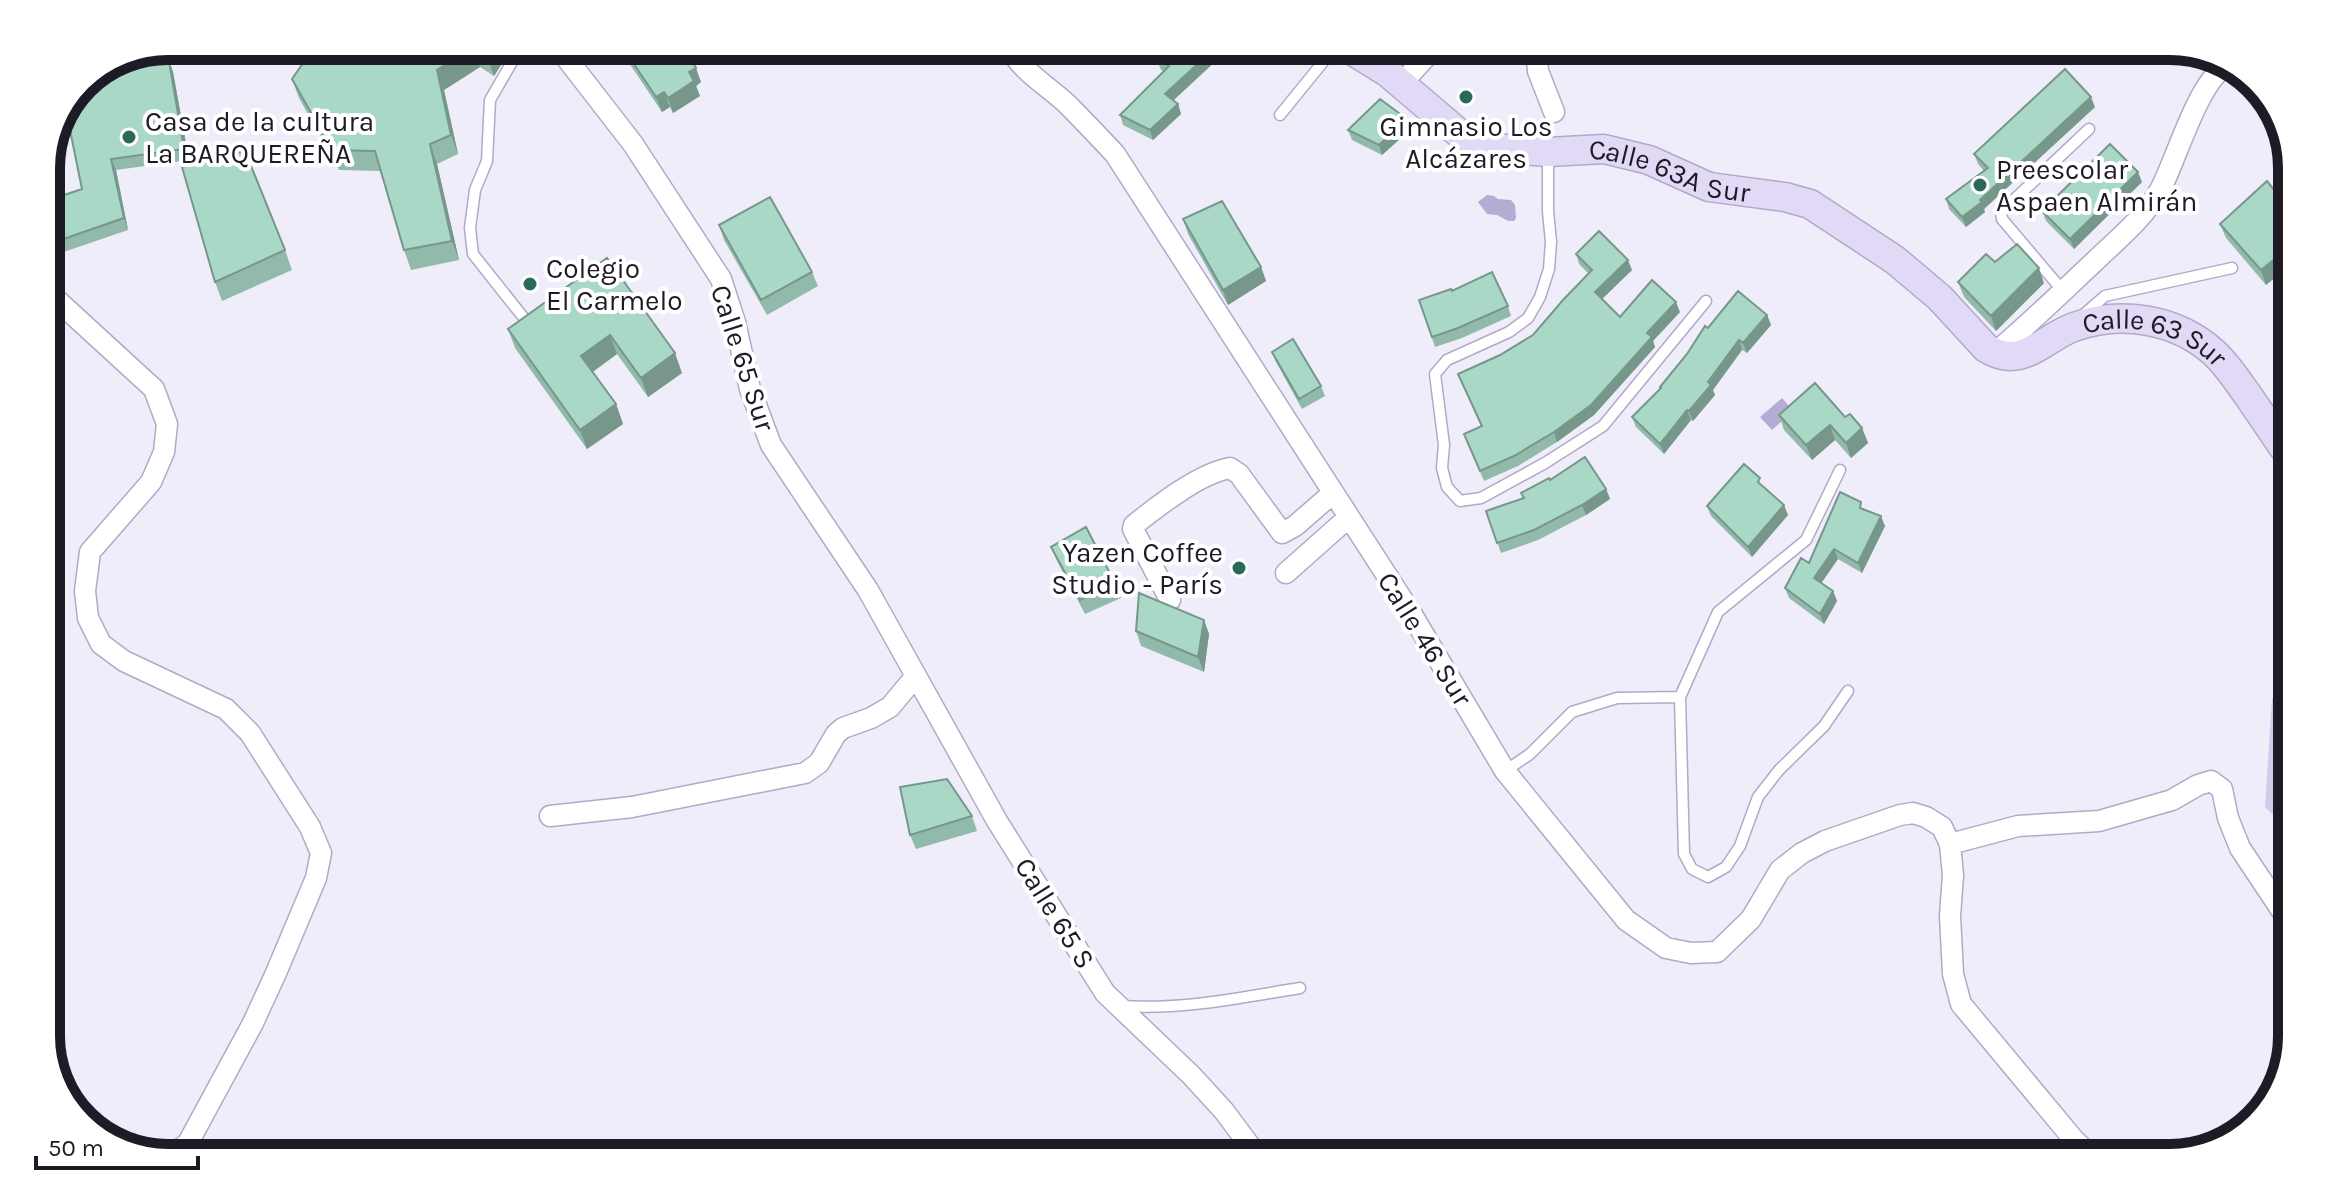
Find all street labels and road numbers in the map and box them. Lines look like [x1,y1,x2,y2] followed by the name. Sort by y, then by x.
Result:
[1588,132,1753,209] street label: Calle 63A Sur
[704,281,782,436] street label: Calle 65 Sur
[2079,302,2235,374] street label: Calle 63 Sur
[1371,566,1480,713] street label: Calle 46 Sur
[1008,851,1102,975] street label: Calle 65 S

